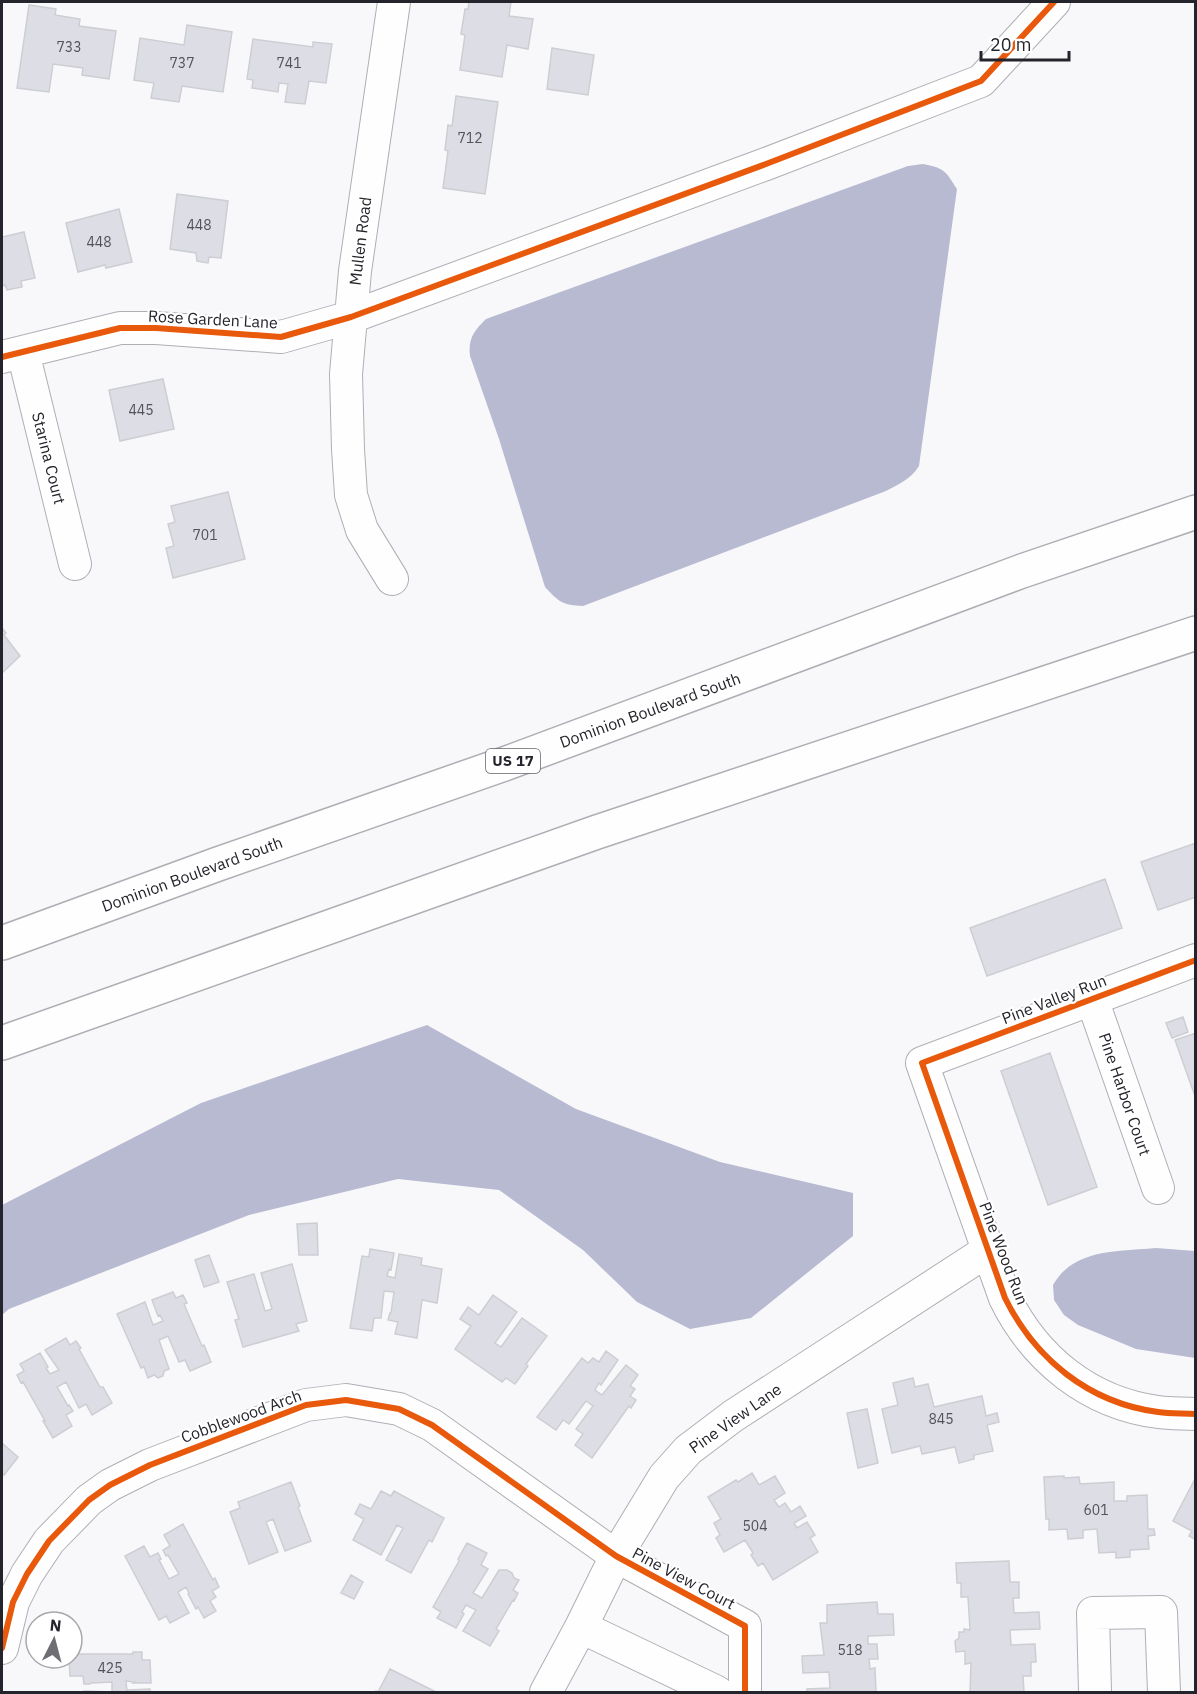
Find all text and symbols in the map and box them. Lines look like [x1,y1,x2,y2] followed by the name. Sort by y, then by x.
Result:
[981,24,1070,62] scale bar
[990,33,1032,56] text: 20 m
[56,38,82,56] house number: 733
[169,54,195,72] house number: 737
[276,54,302,72] house number: 741
[457,129,483,147] house number: 712
[345,196,375,286] street label: Mullen Road
[186,216,212,234] house number: 448
[86,233,112,251] house number: 448
[148,306,279,332] street label: Rose Garden Lane
[128,401,154,419] house number: 445
[28,410,70,506] street label: Starina Court
[192,526,218,544] house number: 701
[557,668,743,752] street label: Dominion Boulevard South
[486,749,540,773] road number: US 17
[99,832,285,916] street label: Dominion Boulevard South
[999,970,1109,1028] street label: Pine Valley Run
[1095,1030,1155,1158] street label: Pine Harbor Court
[975,1199,1033,1307] street label: Pine Wood Run
[685,1379,785,1457] street label: Pine View Lane
[178,1385,304,1447] street label: Cobblewood Arch
[928,1410,954,1428] house number: 845
[1083,1501,1109,1519] house number: 601
[742,1517,768,1535] house number: 504
[629,1543,739,1613] street label: Pine View Court
[24,1610,84,1670] north arrow
[49,1615,62,1636] text: N
[837,1641,863,1659] house number: 518
[97,1659,123,1677] house number: 425

